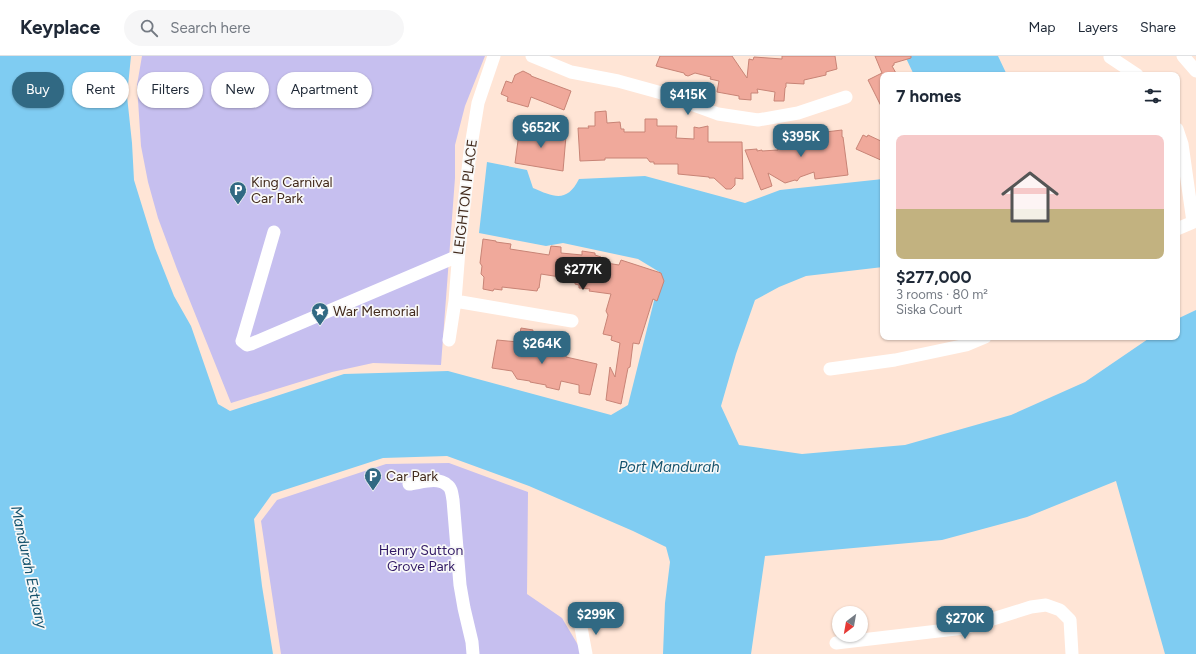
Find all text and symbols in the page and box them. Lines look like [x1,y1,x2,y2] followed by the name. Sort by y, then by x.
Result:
[124,10,404,46] search box
[20,16,100,39] text: Keyplace
[138,17,160,39] icon: search
[170,19,250,37] text: Search here
[1028,19,1056,36] text: Map
[1078,19,1118,36] text: Layers
[1140,19,1176,36] text: Share
[12,72,64,108] chip: Buy
[72,72,129,108] chip: Rent
[137,72,203,108] chip: Filters
[211,72,269,108] chip: New
[277,72,372,108] chip: Apartment
[660,82,716,116] pin: $415K
[1142,85,1164,107] icon: filters
[896,86,961,106] text: 7 homes
[669,87,707,102] text: $415K
[513,115,569,149] pin: $652K
[522,120,560,135] text: $652K
[773,124,829,158] pin: $395K
[782,129,820,144] text: $395K
[450,138,481,256] street label: LEIGHTON PLACE
[994,161,1066,233] icon: home
[251,174,333,207] place label: King Carnival Car Park
[228,180,248,205] parking icon: King Carnival Car Park
[555,257,611,291] pin: $277K
[564,262,602,277] text: $277K
[896,267,972,287] text: $277,000
[896,287,988,302] text: 3 rooms · 80 m²
[310,301,330,326] place icon: War Memorial
[896,302,963,317] text: Siska Court
[333,303,419,320] place label: War Memorial
[514,331,570,365] pin: $264K
[522,336,562,351] text: $264K
[618,458,720,476] water label: Port Mandurah
[363,466,383,491] parking icon: Car Park
[386,468,438,485] place label: Car Park
[7,504,51,631] water label: Mandurah Estuary
[379,542,463,575] park label: Henry Sutton Grove Park
[568,602,624,636] pin: $299K
[832,606,868,642] north arrow
[832,606,868,642] map controls
[937,606,993,640] pin: $270K
[577,607,615,622] text: $299K
[945,611,985,626] text: $270K

